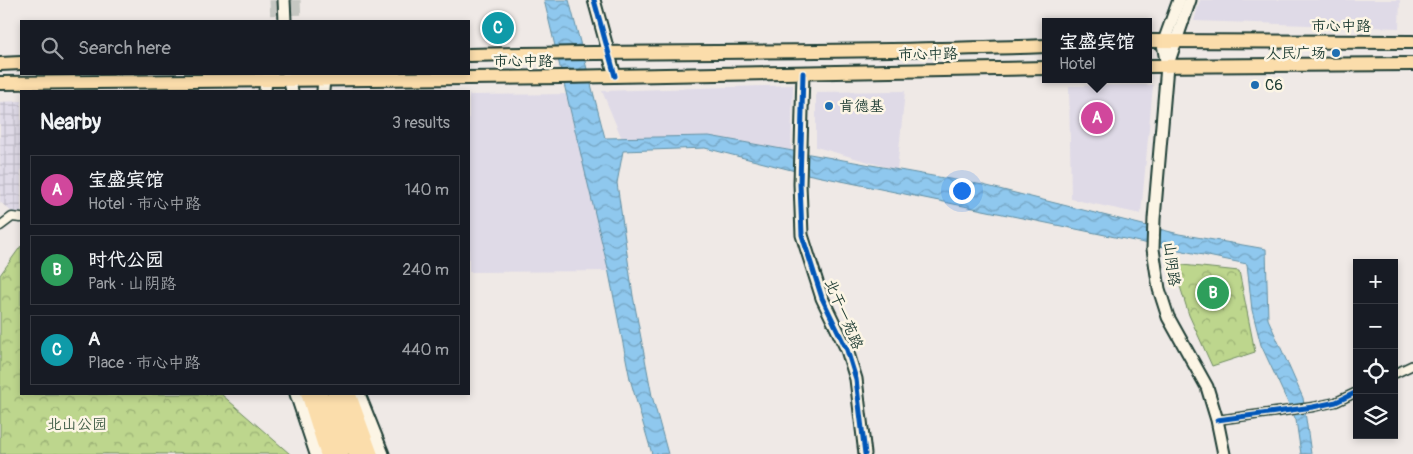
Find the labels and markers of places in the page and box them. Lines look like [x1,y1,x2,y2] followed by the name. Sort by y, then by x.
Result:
[482,9,514,47] pin: C
[1266,44,1326,63] place label: 人民广场
[1330,47,1342,59] marker: 人民广场
[1265,76,1283,95] place label: C6
[1249,79,1261,91] marker: C6
[839,97,884,116] place label: 肯德基
[1081,99,1113,137] pin: A
[823,100,835,112] marker: 肯德基
[1197,274,1229,312] pin: B

